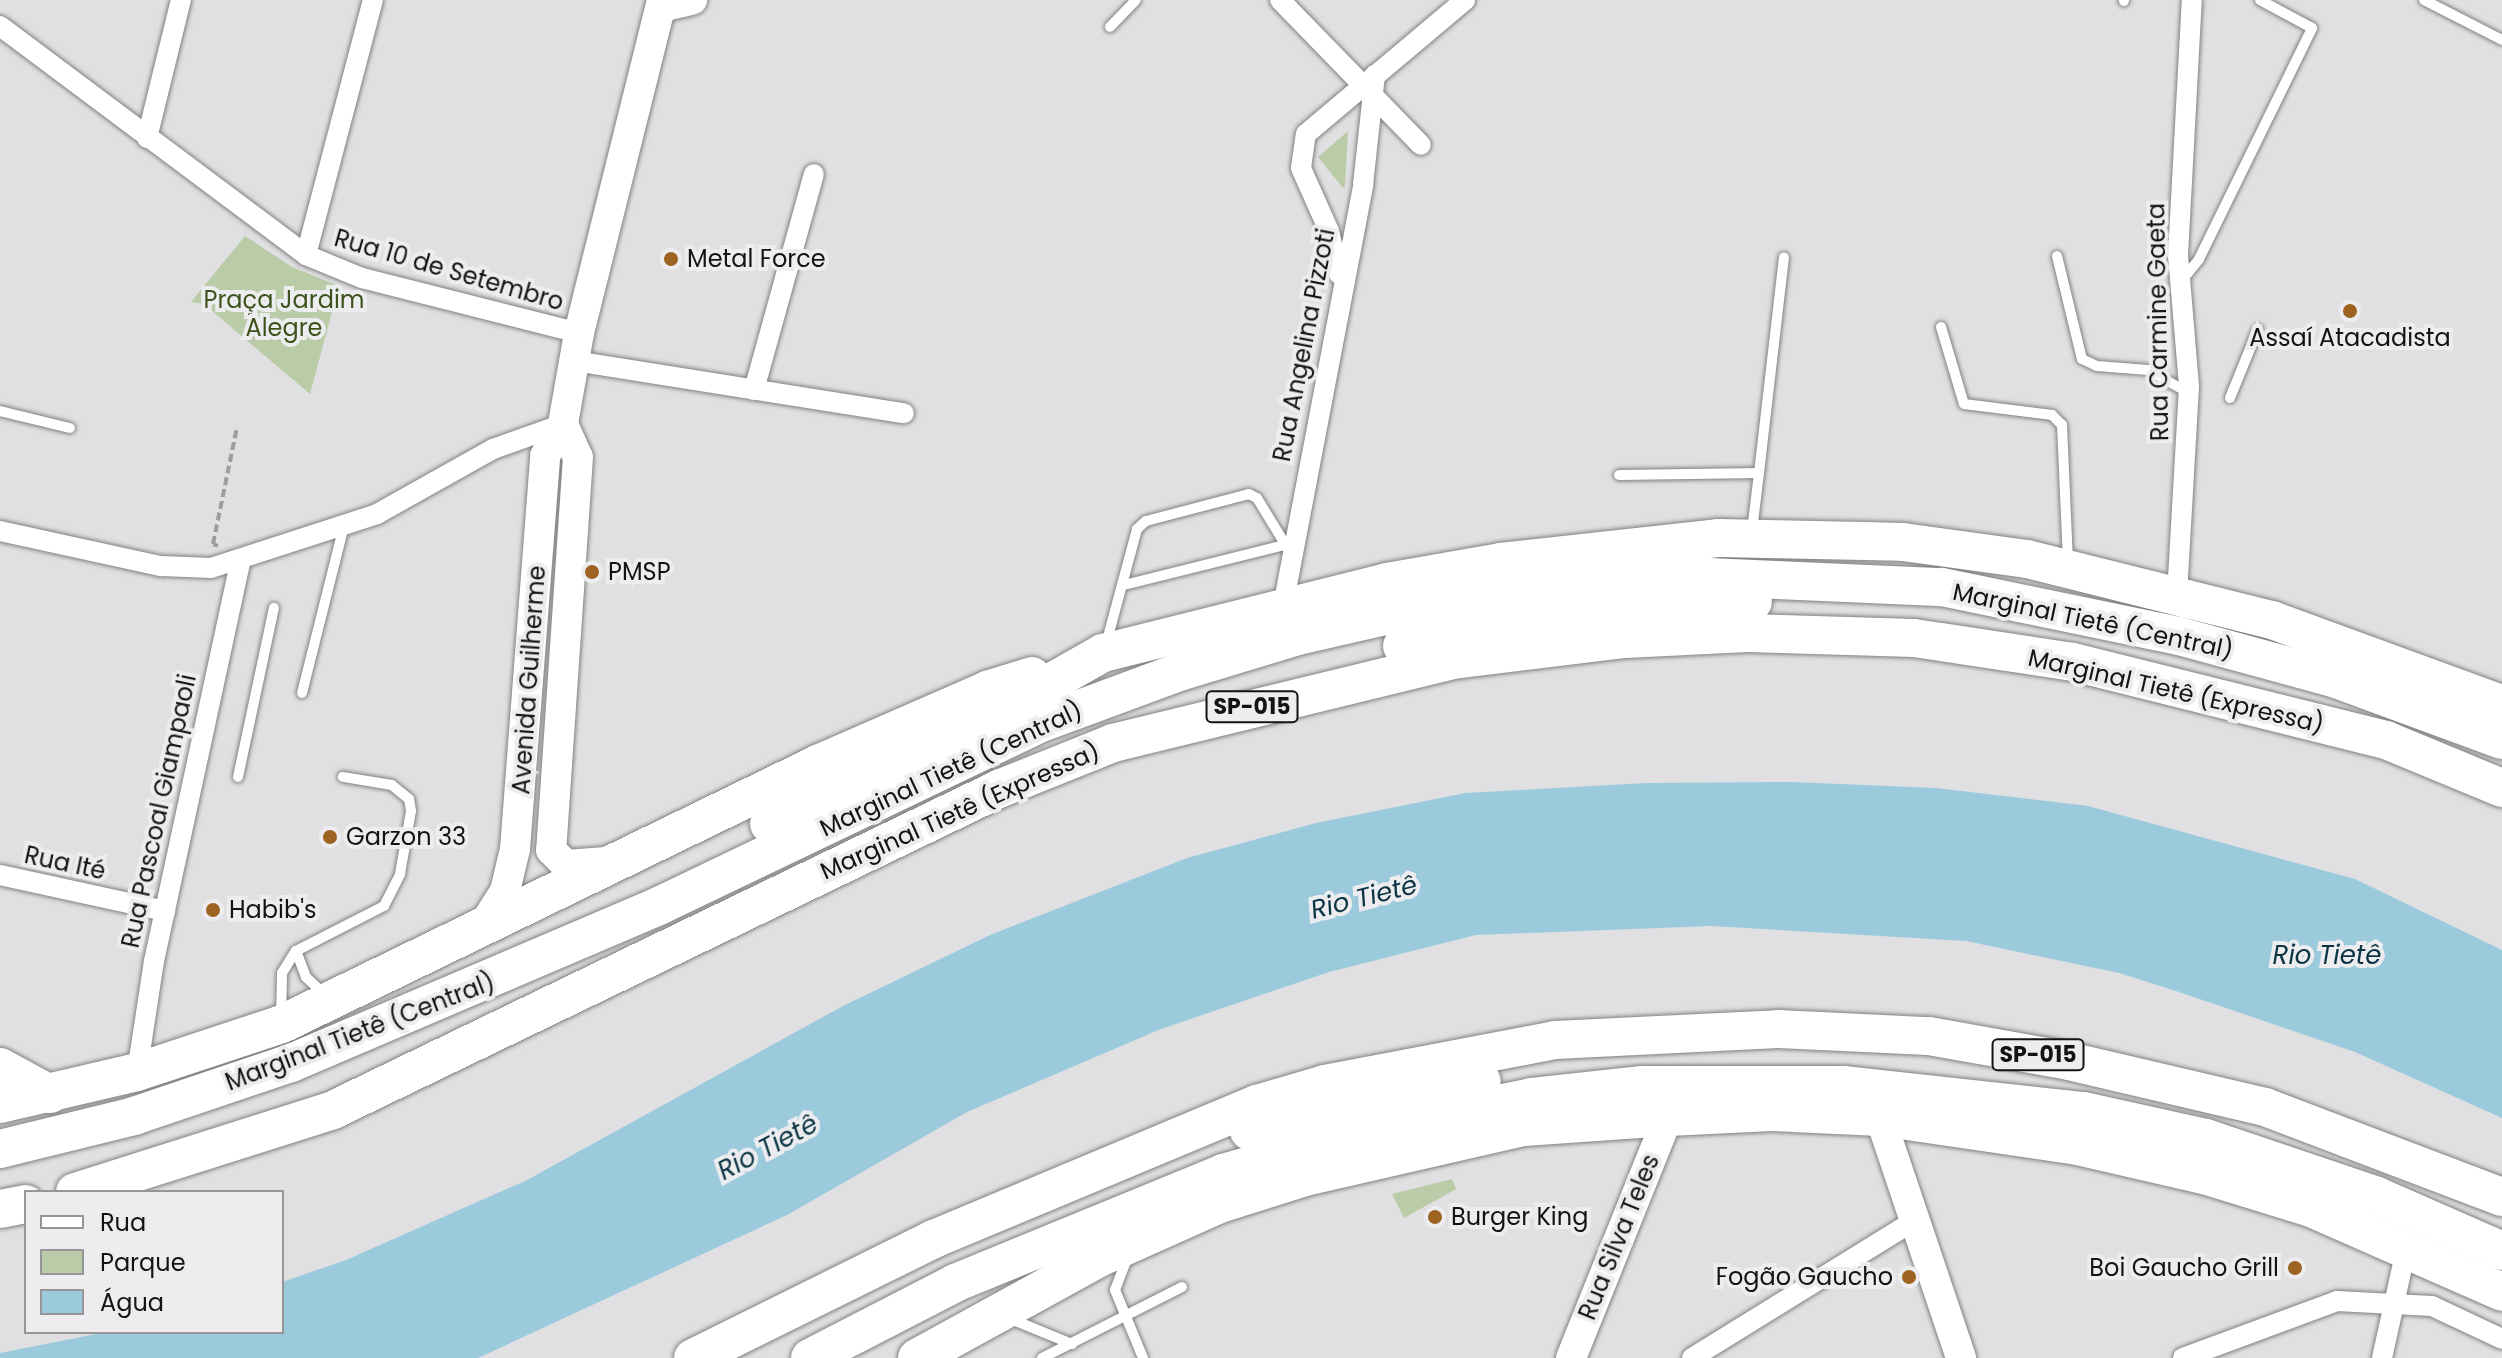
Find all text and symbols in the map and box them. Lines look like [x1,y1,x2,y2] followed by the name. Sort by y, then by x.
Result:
[2142,203,2174,441] street label: Rua Carmine Gaeta
[331,223,567,317] street label: Rua 10 de Setembro
[1267,226,1341,464] street label: Rua Angelina Pizzoti
[687,245,826,273] place label: Metal Force
[662,250,680,268] marker: Metal Force
[203,286,365,342] park label: Praça Jardim Alegre
[2341,302,2359,320] marker: Assaí Atacadista
[2249,324,2451,352] place label: Assaí Atacadista
[608,558,671,586] place label: PMSP
[583,563,601,581] marker: PMSP
[507,565,551,795] street label: Avenida Guilherme
[1950,577,2236,665] street label: Marginal Tietê (Central)
[2025,643,2327,739] street label: Marginal Tietê (Expressa)
[116,672,202,950] street label: Rua Pascoal Giampaoli
[1204,689,1300,725] road number: SP-015
[815,696,1087,842] street label: Marginal Tietê (Central)
[816,736,1104,886] street label: Marginal Tietê (Expressa)
[346,823,466,851] place label: Garzon 33
[321,828,339,846] marker: Garzon 33
[22,840,108,886] street label: Rua Ité
[1307,870,1421,926] water label: Rio Tietê
[229,896,317,924] place label: Habib's
[204,901,222,919] marker: Habib's
[2273,940,2381,972] water label: Rio Tietê
[221,967,499,1097] street label: Marginal Tietê (Central)
[1990,1037,2086,1073] road number: SP-015
[713,1109,823,1187] water label: Rio Tietê
[1573,1150,1665,1324] street label: Rua Silva Teles
[24,1190,284,1334] legend
[1451,1203,1588,1231] place label: Burger King
[100,1206,146,1239] text: Rua
[1426,1208,1444,1226] marker: Burger King
[100,1246,186,1279] text: Parque
[2089,1254,2279,1282] place label: Boi Gaucho Grill
[2286,1259,2304,1277] marker: Boi Gaucho Grill
[1716,1263,1893,1291] place label: Fogão Gaucho
[1900,1268,1918,1286] marker: Fogão Gaucho
[100,1286,164,1319] text: Água

